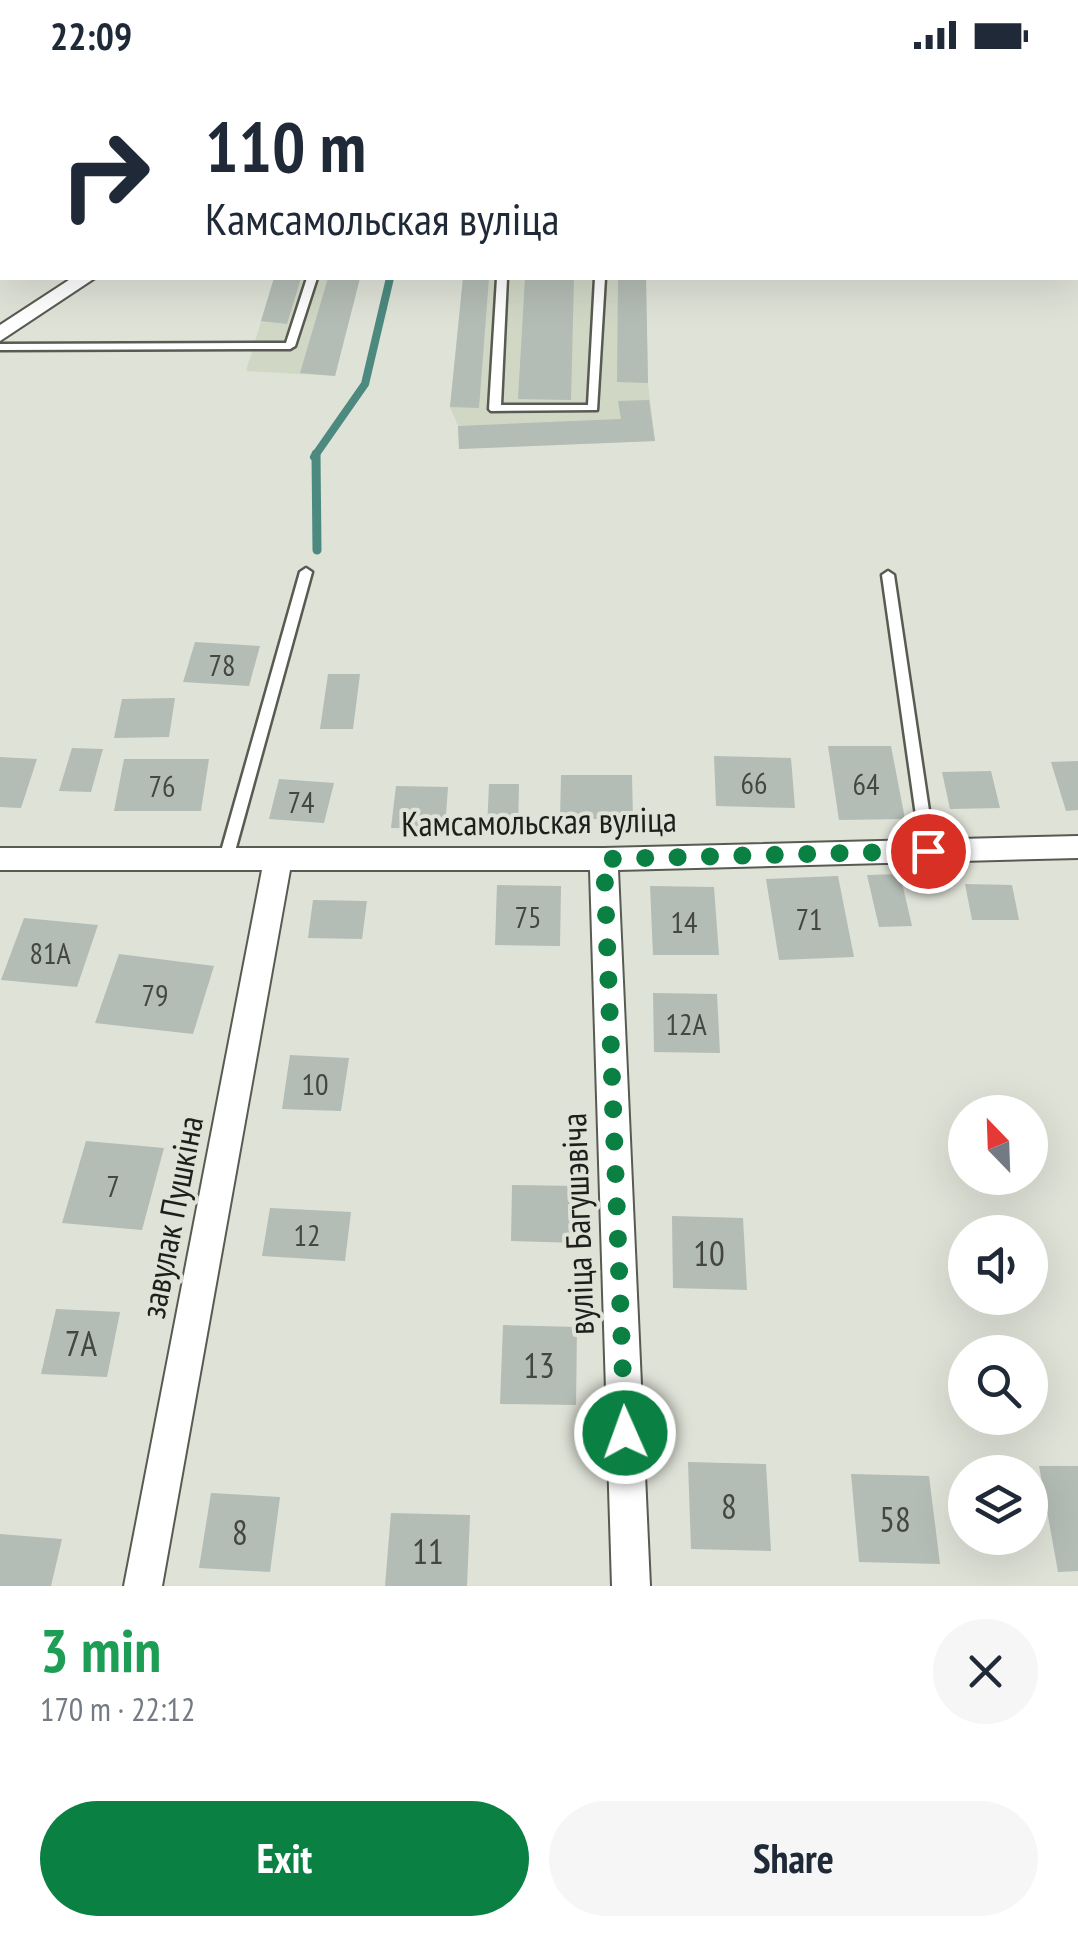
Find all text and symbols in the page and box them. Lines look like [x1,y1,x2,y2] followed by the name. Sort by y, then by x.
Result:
[50,11,132,60] text: 22:09
[205,101,366,191] text: 110 m
[40,110,170,240] icon: right
[205,189,559,247] text: Камсамольская вуліца
[209,645,236,684] house number: 78
[741,763,768,802] house number: 66
[853,764,880,803] house number: 64
[149,766,176,805] house number: 76
[288,782,315,821] house number: 74
[401,796,677,846] street label: Камсамольская вуліца
[886,809,971,894] pin
[901,824,956,879] icon: arrive
[515,897,542,936] house number: 75
[796,899,823,938] house number: 71
[671,902,698,941] house number: 14
[29,933,71,972] house number: 81А
[142,975,169,1014] house number: 79
[665,1004,707,1043] house number: 12А
[302,1064,329,1103] house number: 10
[948,1095,1048,1195] north arrow
[948,1095,1048,1555] map controls
[129,1112,213,1322] street label: завулак Пушкіна
[550,1112,604,1336] street label: вуліца Багушэвіча
[106,1166,120,1205] house number: 7
[294,1215,321,1254] house number: 12
[948,1215,1048,1315] button: sound
[693,1230,725,1276] house number: 10
[65,1320,98,1366] house number: 7А
[948,1335,1048,1435] button: search
[523,1342,555,1388] house number: 13
[573,1381,677,1485] position arrow
[948,1455,1048,1555] button: layers
[721,1483,737,1529] house number: 8
[879,1496,911,1542] house number: 58
[232,1509,248,1555] house number: 8
[412,1528,444,1574] house number: 11
[40,1611,161,1689] text: 3 min
[933,1619,1038,1724] button: close
[40,1688,195,1730] text: 170 m · 22:12
[40,1801,529,1916] button: Exit
[549,1801,1038,1916] button: Share

